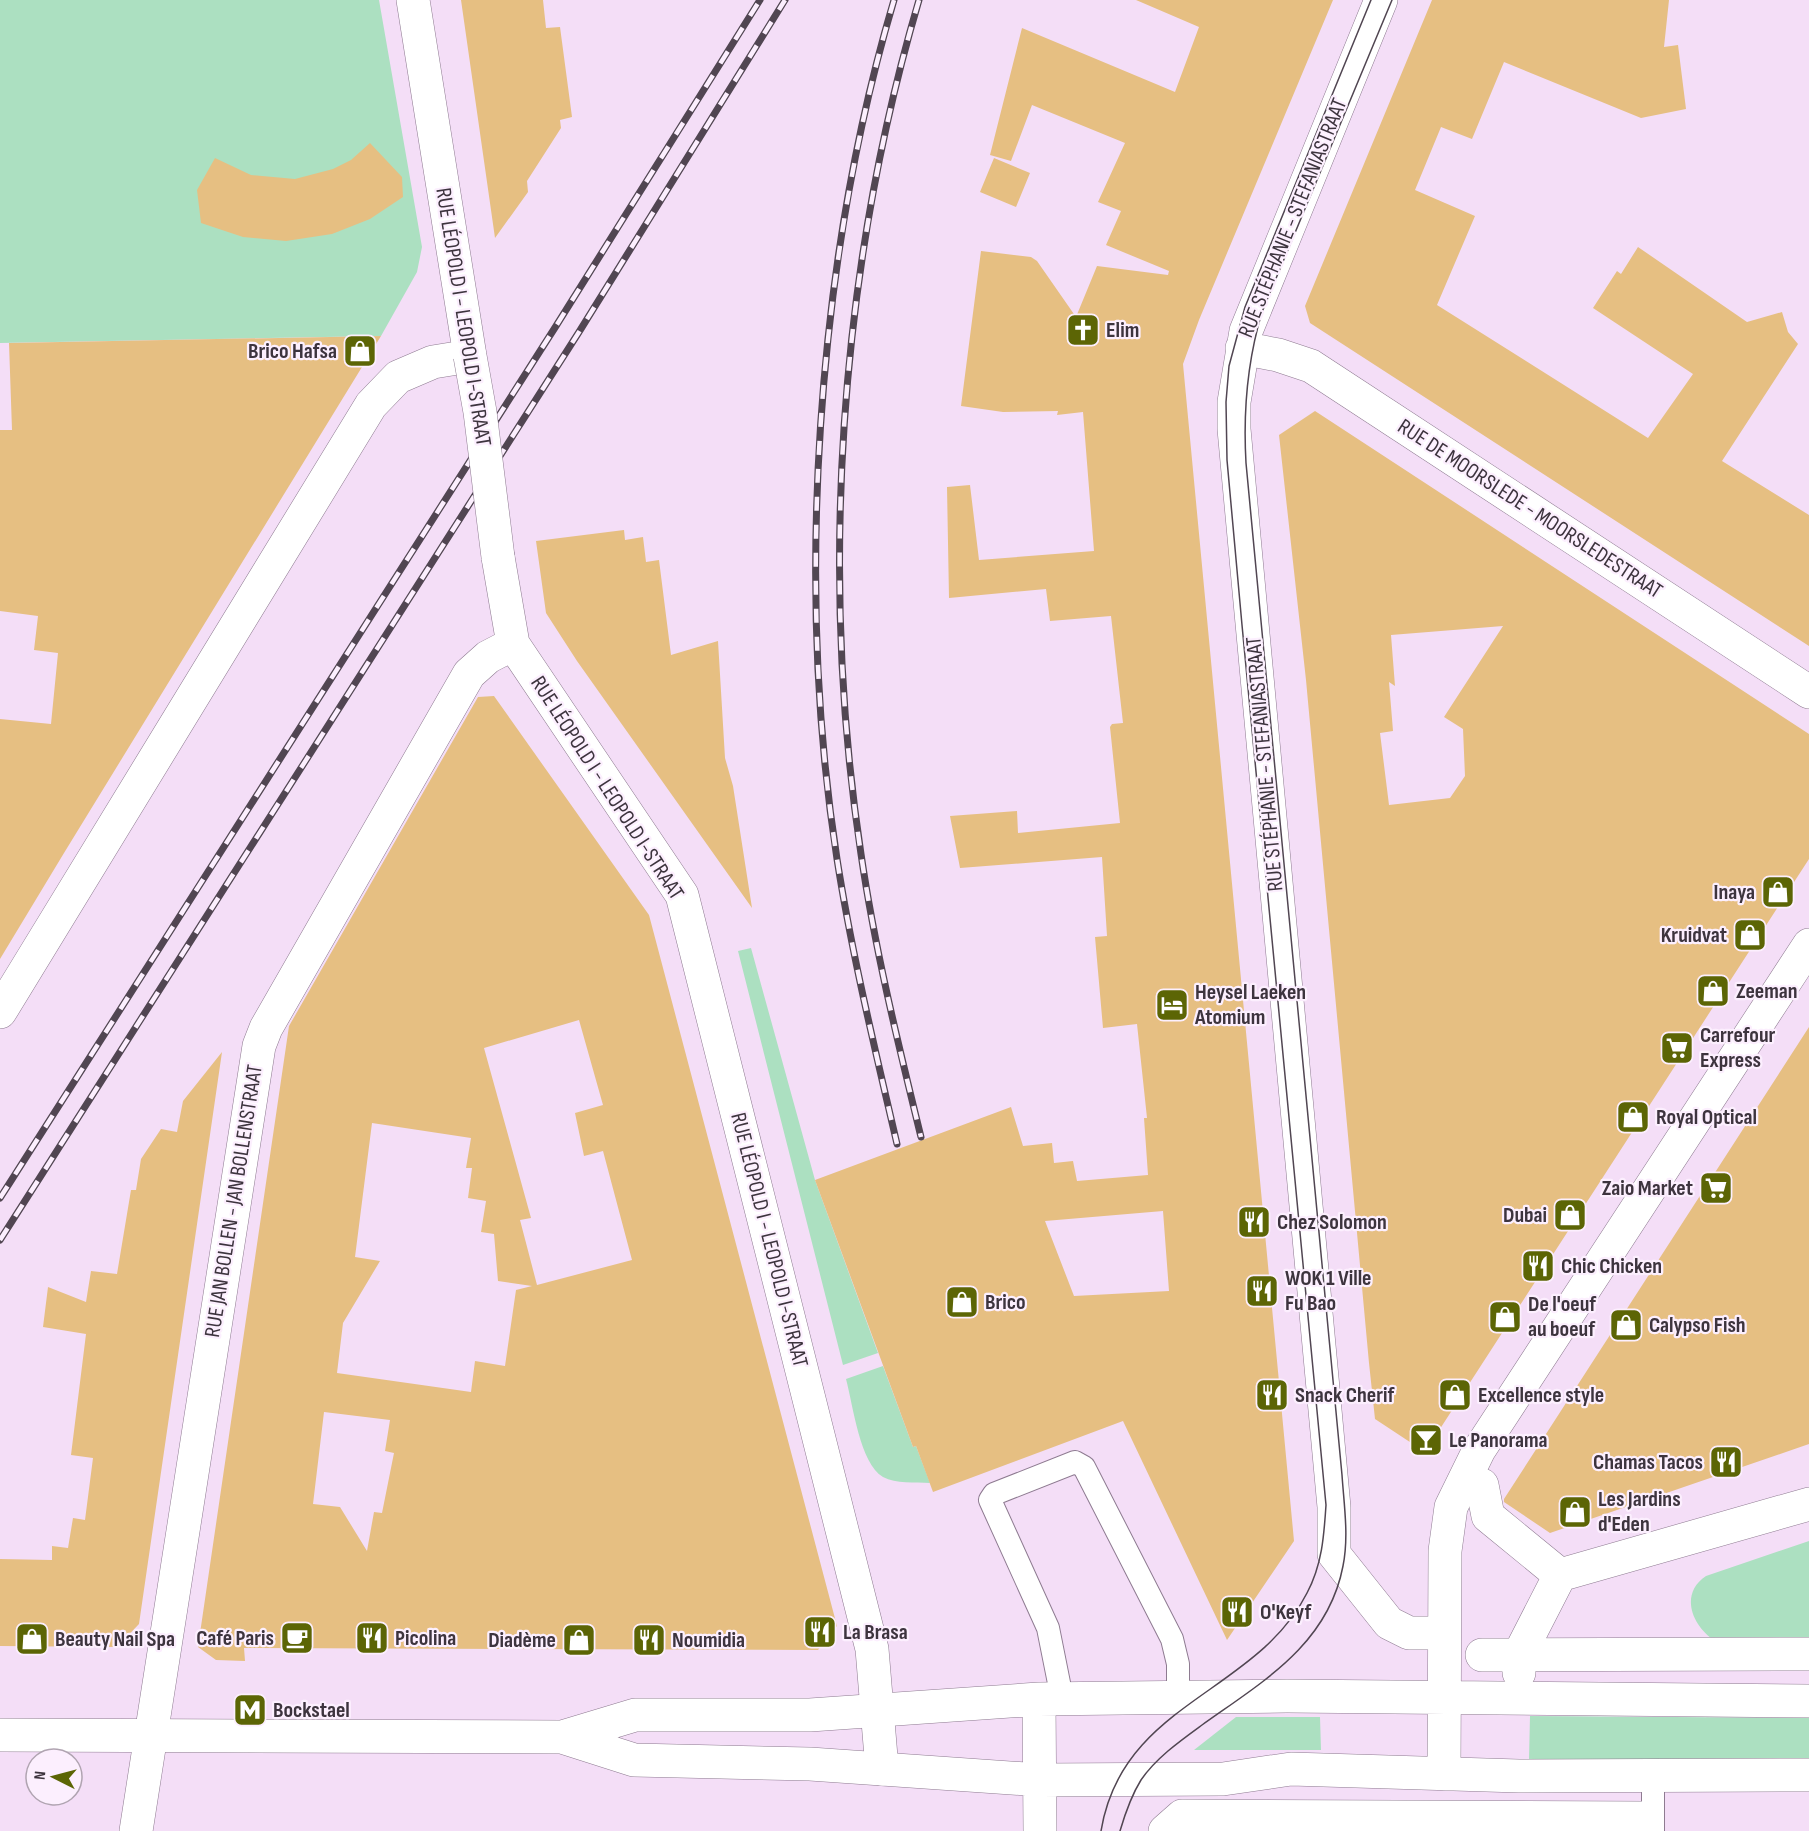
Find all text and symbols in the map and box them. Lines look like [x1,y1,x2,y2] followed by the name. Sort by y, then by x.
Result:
[1233,94,1353,342] street label: RUE STÉPHANIE - STEFANIASTRAAT
[429,186,497,448] street label: RUE LÉOPOLD I - LEOPOLD I-STRAAT
[1065,312,1101,348] church icon: Elim
[1106,317,1139,344] place label: Elim
[342,333,378,369] shop icon: Brico Hafsa
[248,338,337,365] place label: Brico Hafsa
[1393,413,1668,605] street label: RUE DE MOORSLEDE - MOORSLEDESTRAAT
[1240,635,1290,893] street label: RUE STÉPHANIE - STEFANIASTRAAT
[524,671,690,905] street label: RUE LÉOPOLD I - LEOPOLD I-STRAAT
[1760,874,1796,910] shop icon: Inaya
[1714,879,1755,906] place label: Inaya
[1732,917,1768,953] shop icon: Kruidvat
[1661,922,1727,949] place label: Kruidvat
[1695,973,1731,1009] shop icon: Zeeman
[1736,978,1798,1005] place label: Zeeman
[1194,979,1306,1031] place label: Heysel Laeken Atomium
[1154,987,1190,1023] hotel icon: Heysel Laeken Atomium
[1700,1022,1776,1074] place label: Carrefour Express
[1659,1030,1695,1066] supermarket icon: Carrefour Express
[199,1063,269,1339] street label: RUE JAN BOLLEN - JAN BOLLENSTRAAT
[1615,1099,1651,1135] shop icon: Royal Optical
[1656,1104,1757,1131] place label: Royal Optical
[724,1110,814,1370] street label: RUE LÉOPOLD I - LEOPOLD I-STRAAT
[1698,1170,1734,1206] supermarket icon: Zaio Market
[1602,1175,1693,1202] place label: Zaio Market
[1552,1197,1588,1233] shop icon: Dubai
[1503,1202,1547,1229] place label: Dubai
[1236,1204,1272,1240] restaurant icon: Chez Solomon
[1277,1209,1387,1236] place label: Chez Solomon
[1520,1248,1556,1284] restaurant icon: Chic Chicken
[1561,1253,1662,1280] place label: Chic Chicken
[1285,1265,1372,1317] place label: WOK 1 Ville Fu Bao
[1244,1273,1280,1309] restaurant icon: WOK 1 Ville Fu Bao
[944,1284,980,1320] shop icon: Brico
[985,1289,1026,1316] place label: Brico
[1528,1291,1597,1343] place label: De l'oeuf au boeuf
[1487,1299,1523,1335] shop icon: De l'oeuf au boeuf
[1608,1307,1644,1343] shop icon: Calypso Fish
[1649,1312,1746,1339] place label: Calypso Fish
[1254,1377,1290,1413] restaurant icon: Snack Cherif
[1437,1377,1473,1413] shop icon: Excellence style
[1295,1382,1396,1409] place label: Snack Cherif
[1478,1382,1604,1409] place label: Excellence style
[1408,1422,1444,1458] bar icon: Le Panorama
[1449,1427,1548,1454] place label: Le Panorama
[1708,1444,1744,1480] restaurant icon: Chamas Tacos
[1593,1449,1703,1476] place label: Chamas Tacos
[1598,1486,1681,1538] place label: Les Jardins d'Eden
[1557,1494,1593,1530] shop icon: Les Jardins d'Eden
[1219,1594,1255,1630] restaurant icon: O'Keyf
[1260,1599,1313,1626] place label: O'Keyf
[802,1614,838,1650] restaurant icon: La Brasa
[843,1619,908,1646] place label: La Brasa
[279,1620,315,1656] cafe icon: Café Paris
[354,1620,390,1656] restaurant icon: Picolina
[14,1621,50,1657] shop icon: Beauty Nail Spa
[561,1622,597,1658] shop icon: Diadème
[631,1622,667,1658] restaurant icon: Noumidia
[196,1625,274,1652] place label: Café Paris
[395,1625,456,1652] place label: Picolina
[55,1626,175,1653] place label: Beauty Nail Spa
[488,1627,556,1654] place label: Diadème
[672,1627,745,1654] place label: Noumidia
[232,1692,268,1728] metro station icon: Bockstael
[273,1697,350,1724] place label: Bockstael
[24,1747,84,1807] north arrow
[31,1770,50,1781] text: N

